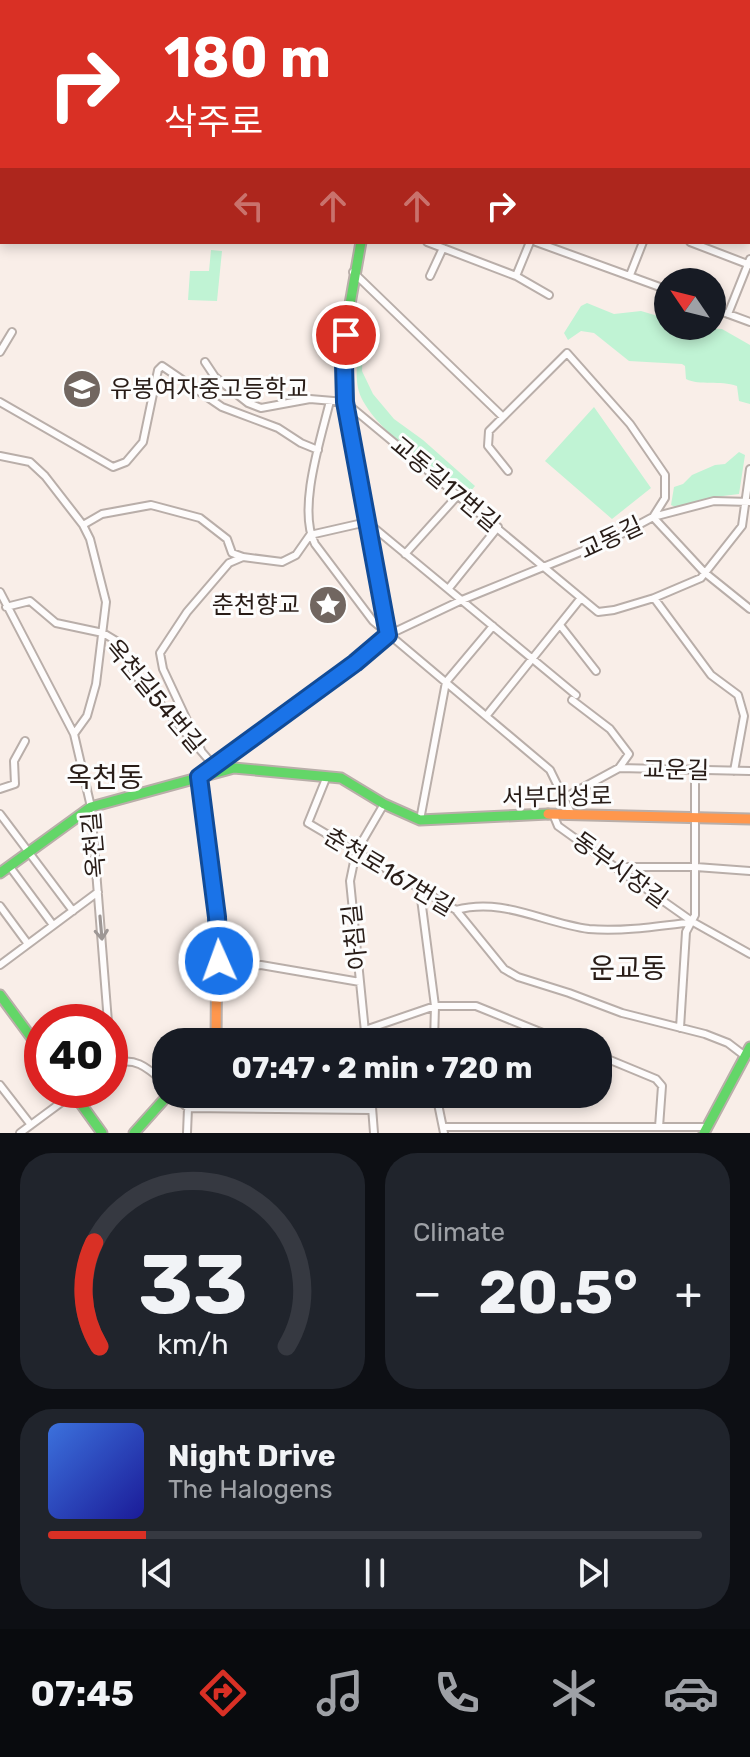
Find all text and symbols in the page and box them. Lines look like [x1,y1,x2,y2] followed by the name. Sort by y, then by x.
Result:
[164,25,331,91] text: 180 m
[32,32,136,136] icon: right
[164,100,263,143] text: 삭주로
[227,184,271,228] icon: left
[311,184,355,228] icon: ahead
[395,184,439,228] icon: ahead
[479,184,523,228] icon: right
[654,268,726,340] north arrow
[654,268,726,340] map controls
[312,301,380,369] pin
[324,313,368,357] icon: arrive
[61,368,103,410] school or university icon: 유봉여자중고등학교
[110,375,309,403] place label: 유봉여자중고등학교
[385,431,505,537] street label: 교동길17번길
[575,511,647,565] street label: 교동길
[307,584,349,626] place icon: 춘천향교
[212,591,300,619] place label: 춘천향교
[99,634,211,758] street label: 옥천길54번길
[643,755,709,785] street label: 교운길
[66,761,144,794] district label: 옥천동
[502,782,612,812] street label: 서부대성로
[77,811,111,879] street label: 옥천길
[319,822,459,922] street label: 춘천로167번길
[567,826,673,914] street label: 동부시장길
[338,903,372,971] street label: 아침길
[94,914,109,941] one-way arrow
[177,919,261,1003] position arrow
[589,952,667,985] district label: 운교동
[24,1004,128,1108] speed limit sign: 40
[232,1050,532,1086] text: 07:47 · 2 min · 720 m
[413,1217,505,1248] text: Climate
[138,1235,247,1334] text: 33
[478,1257,638,1328] text: 20.5°
[413,1267,442,1319] text: −
[675,1267,702,1319] text: +
[157,1327,228,1361] text: km/h
[168,1438,336,1474] text: Night Drive
[168,1474,333,1505] text: The Halogens
[135,1551,179,1595] icon: previous
[353,1551,397,1595] icon: pause
[571,1551,615,1595] icon: next
[195,1665,251,1721] icon: directions
[312,1665,368,1721] icon: music
[429,1665,485,1721] icon: phone
[546,1665,602,1721] icon: climate
[663,1665,719,1721] icon: car
[31,1672,134,1715] text: 07:45

